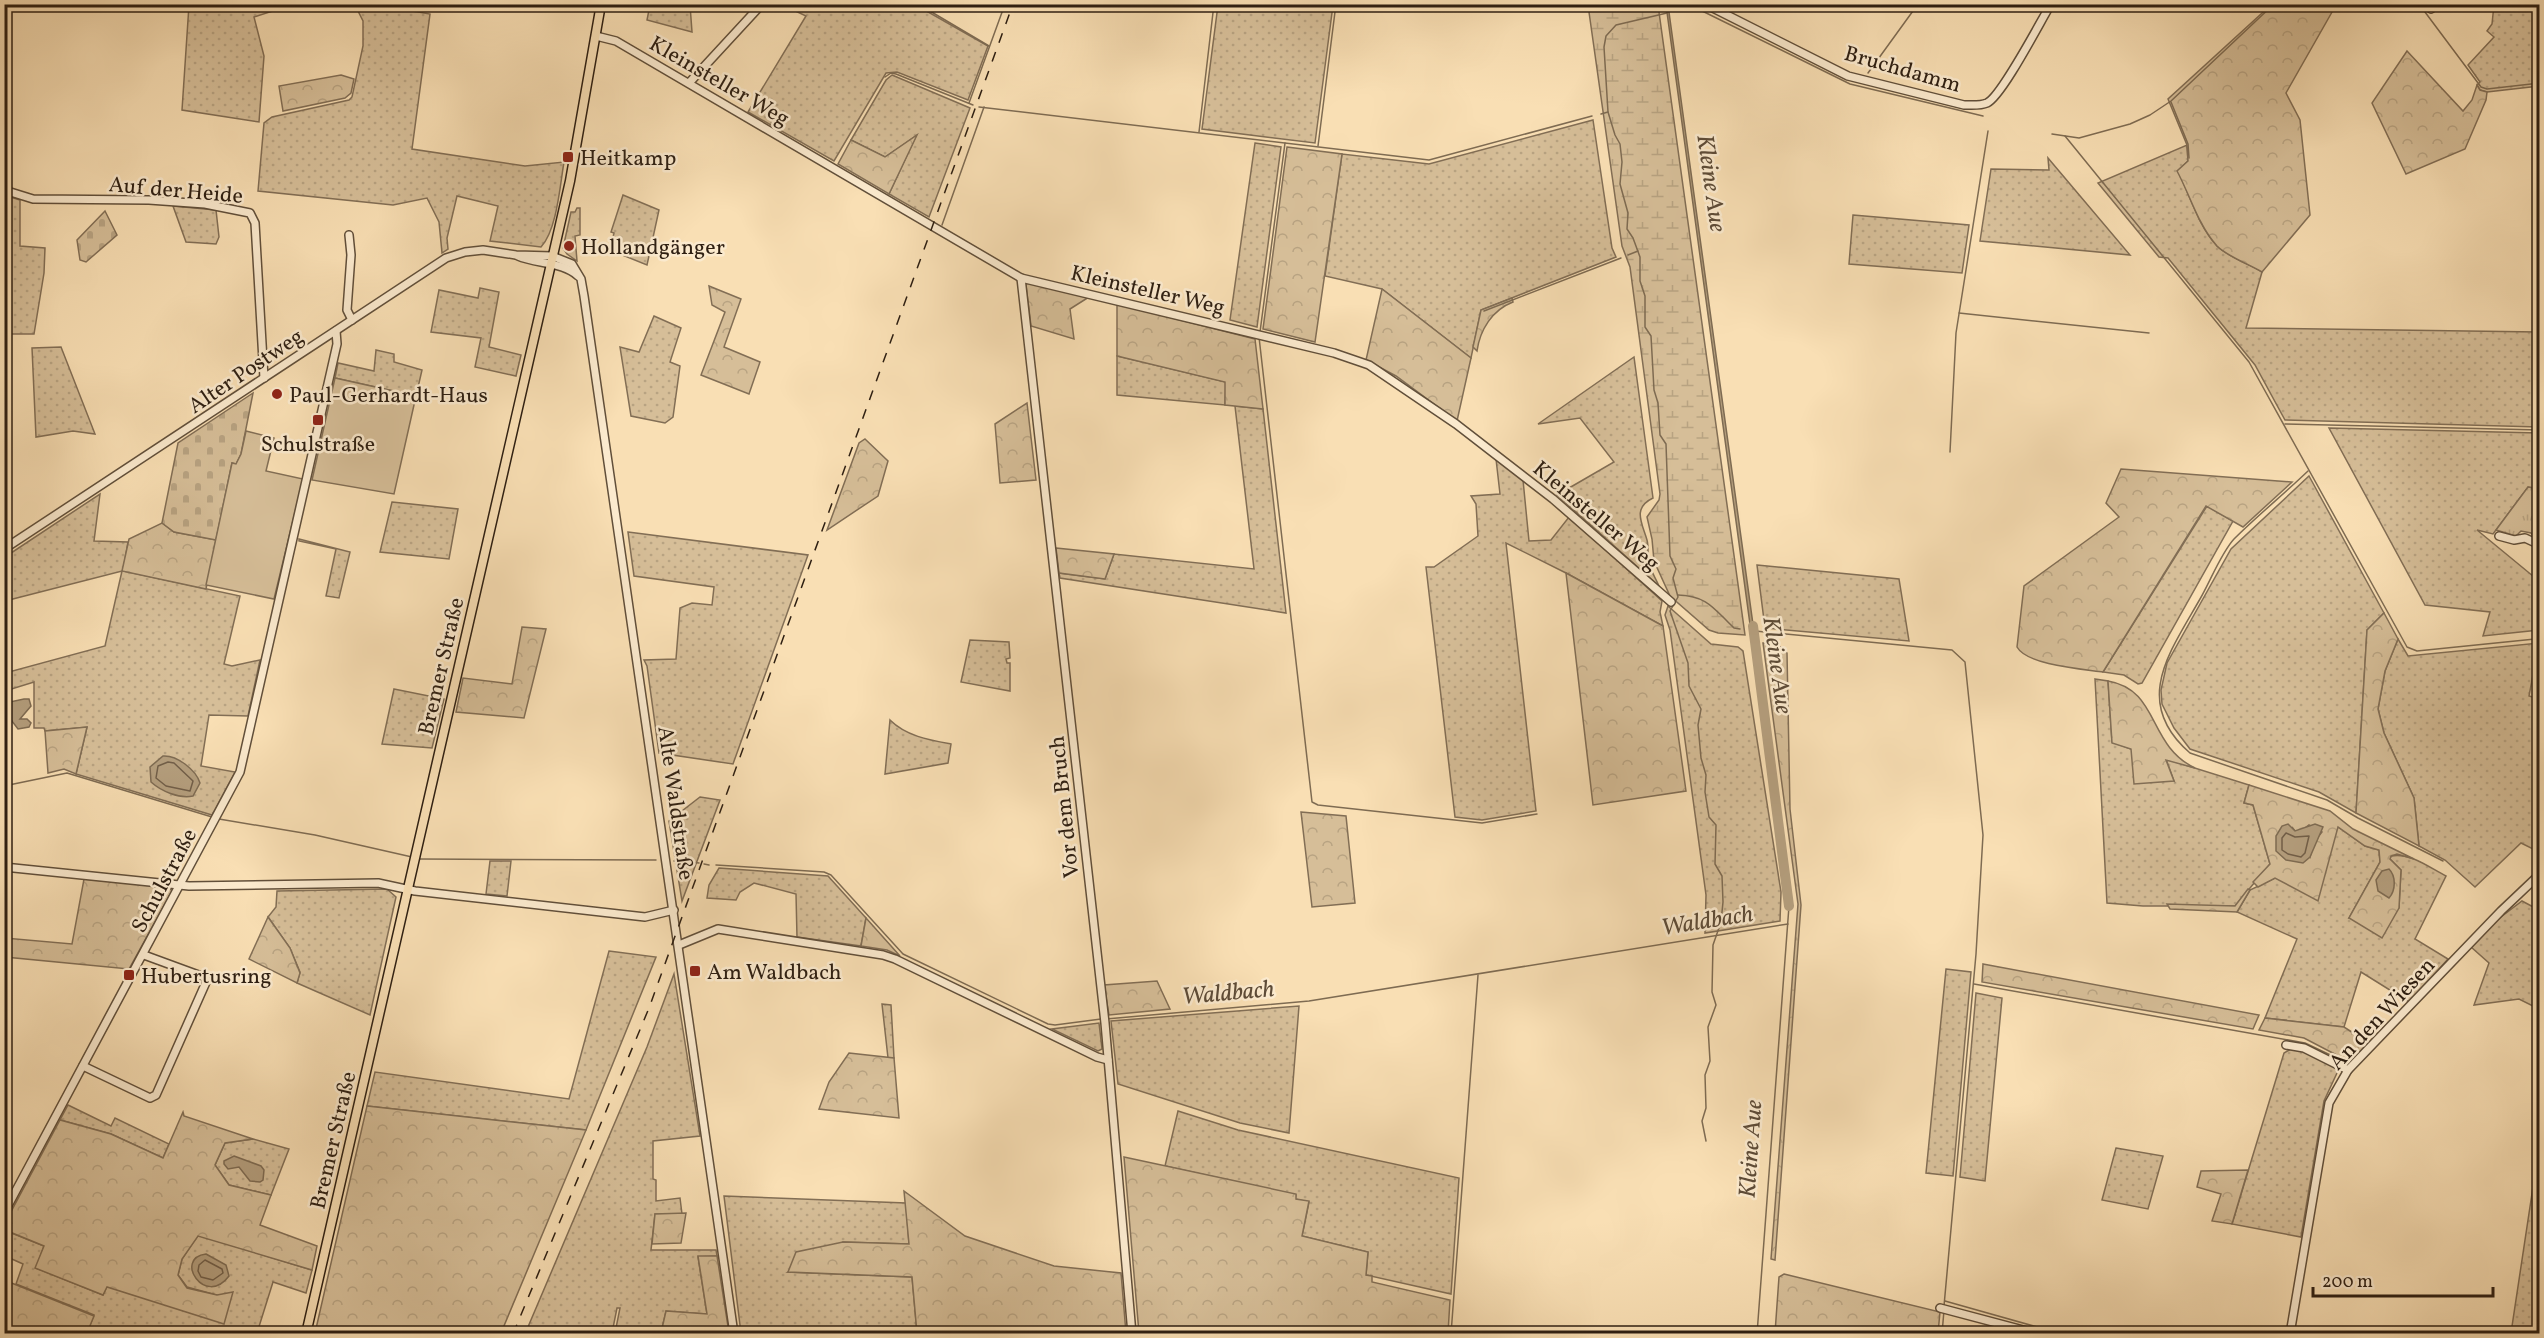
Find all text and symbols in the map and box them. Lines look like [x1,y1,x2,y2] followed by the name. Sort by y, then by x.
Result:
[643,29,795,135] street label: Kleinsteller Weg
[1840,39,1964,102] street label: Bruchdamm
[1686,132,1734,235] water label: Kleine Aue
[580,144,676,175] place label: Heitkamp
[561,150,575,164] marker: Heitkamp
[107,170,244,213] street label: Auf der Heide
[581,233,725,264] place label: Hollandgänger
[562,239,576,253] marker: Hollandgänger
[1067,259,1228,324] street label: Kleinsteller Weg
[182,322,310,422] street label: Alter Postweg
[289,381,488,412] place label: Paul-Gerhardt-Haus
[270,387,284,401] marker: Paul-Gerhardt-Haus
[311,413,325,427] marker: Schulstraße
[261,430,375,461] place label: Schulstraße
[1525,454,1666,579] street label: Kleinsteller Weg
[412,595,473,738] street label: Bremer Straße
[1752,614,1800,717] water label: Kleine Aue
[648,724,701,882] street label: Alte Waldstraße
[1043,734,1088,879] street label: Vor dem Bruch
[125,823,206,939] street label: Schulstraße
[1659,898,1756,946] water label: Waldbach
[2322,951,2443,1078] street label: An den Wiesen
[707,958,842,989] place label: Am Waldbach
[141,962,271,993] place label: Hubertusring
[688,964,702,978] marker: Am Waldbach
[122,968,136,982] marker: Hubertusring
[1180,973,1276,1015] water label: Waldbach
[304,1069,365,1212] street label: Bremer Straße
[1732,1099,1772,1199] water label: Kleine Aue
[2313,1260,2493,1298] scale bar
[2322,1270,2373,1295] text: 200 m

